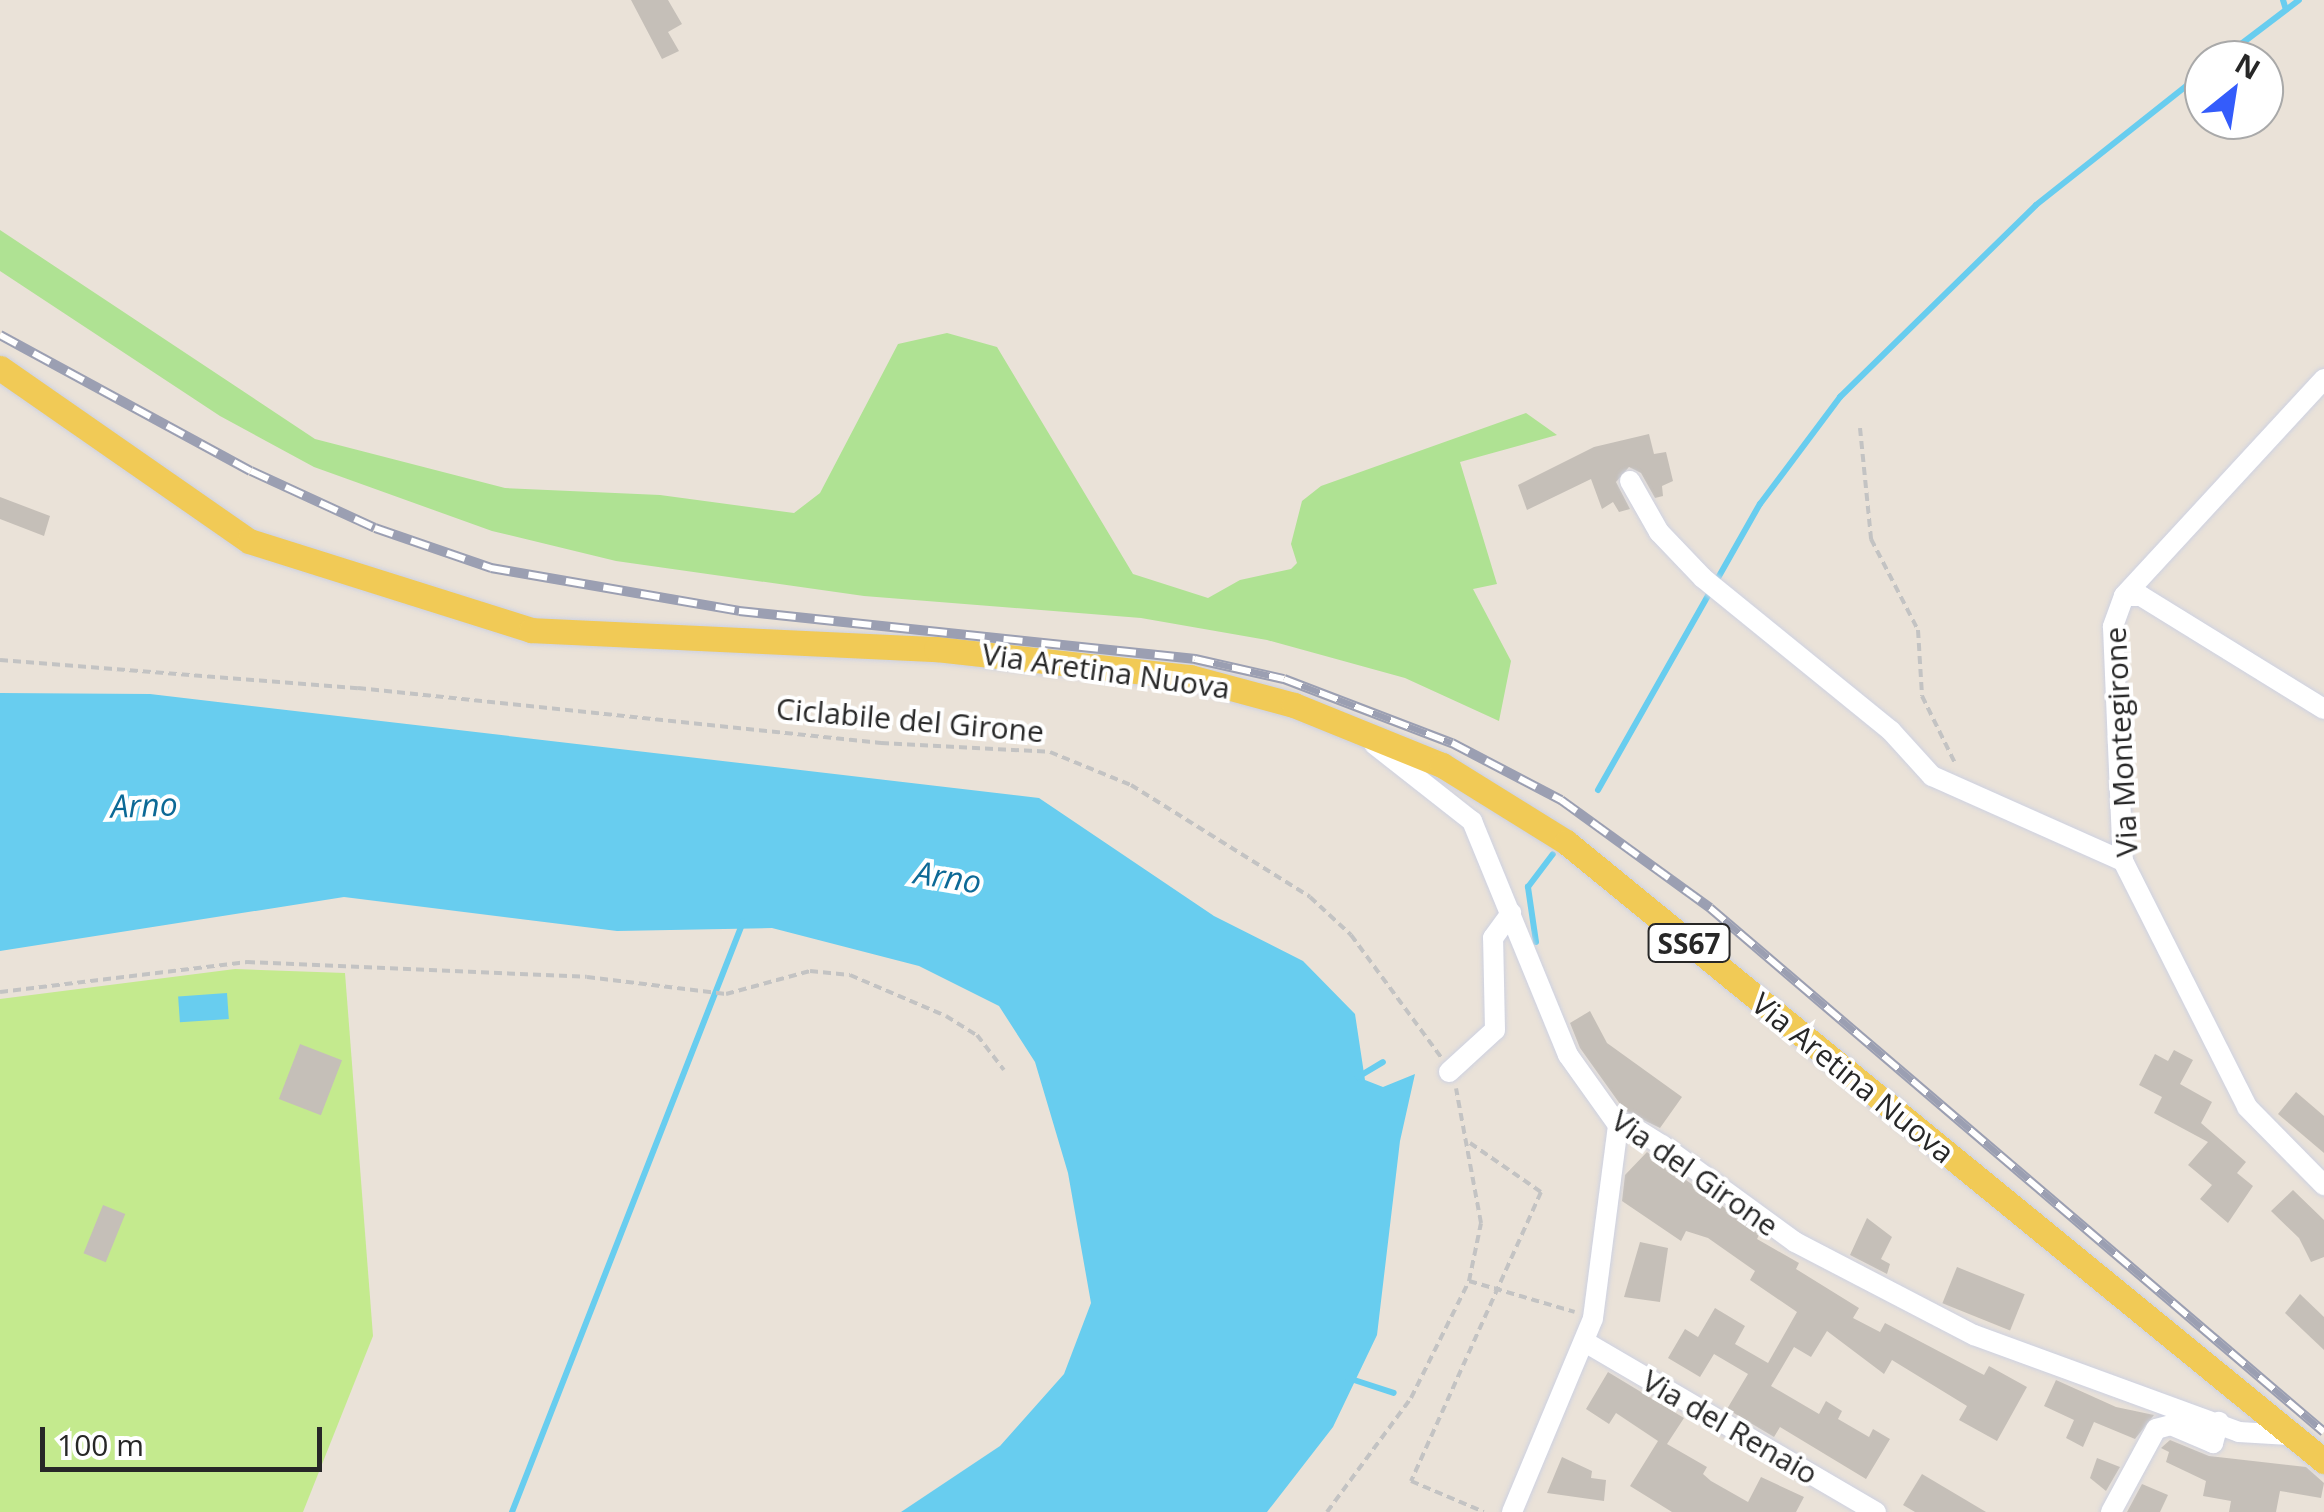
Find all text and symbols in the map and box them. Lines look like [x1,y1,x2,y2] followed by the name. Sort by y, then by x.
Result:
[2184,40,2284,140] north arrow
[2229,44,2267,88] text: N
[2097,626,2145,858] street label: Via Montegirone
[980,636,1232,706] street label: Via Aretina Nuova
[775,690,1045,750] street label: Ciclabile del Girone
[110,785,178,825] water label: Arno
[912,853,984,901] water label: Arno
[1646,920,1732,966] road number: SS67
[1745,985,1961,1171] street label: Via Aretina Nuova
[1605,1102,1785,1244] street label: Via del Girone
[1636,1362,1824,1492] street label: Via del Renaio
[45,1407,328,1469] scale bar
[57,1424,144,1465] text: 100 m

